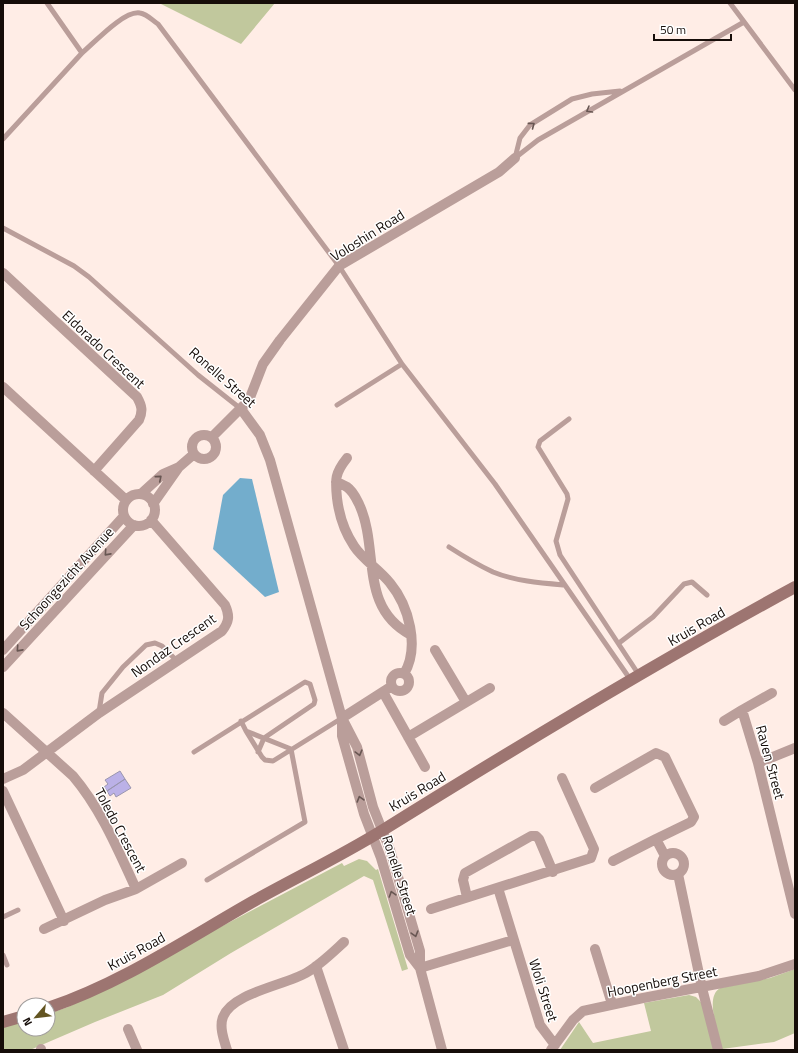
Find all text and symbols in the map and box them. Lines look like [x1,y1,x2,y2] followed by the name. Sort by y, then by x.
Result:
[654,16,731,42] scale bar
[660,20,686,39] text: 50 m
[586,106,593,113] one-way arrow
[528,122,535,129] one-way arrow
[326,204,408,266] street label: Voloshin Road
[58,305,150,393] street label: Eldorado Crescent
[185,342,261,412] street label: Ronelle Street
[154,476,161,483] one-way arrow
[14,522,118,634] street label: Schoongezicht Avenue
[105,549,112,556] one-way arrow
[663,601,729,651] street label: Kruis Road
[126,608,220,682] street label: Nondaz Crescent
[17,645,24,652] one-way arrow
[751,723,791,801] street label: Raven Street
[354,750,363,757] one-way arrow
[385,766,449,816] street label: Kruis Road
[90,784,152,876] street label: Toledo Crescent
[356,796,365,803] one-way arrow
[377,832,423,918] street label: Ronelle Street
[388,890,397,897] one-way arrow
[103,927,169,975] street label: Kruis Road
[410,931,419,938] one-way arrow
[524,956,564,1024] street label: Woli Street
[605,960,719,1002] street label: Hoopenberg Street
[16,997,56,1037] north arrow
[18,1015,36,1029] text: N

